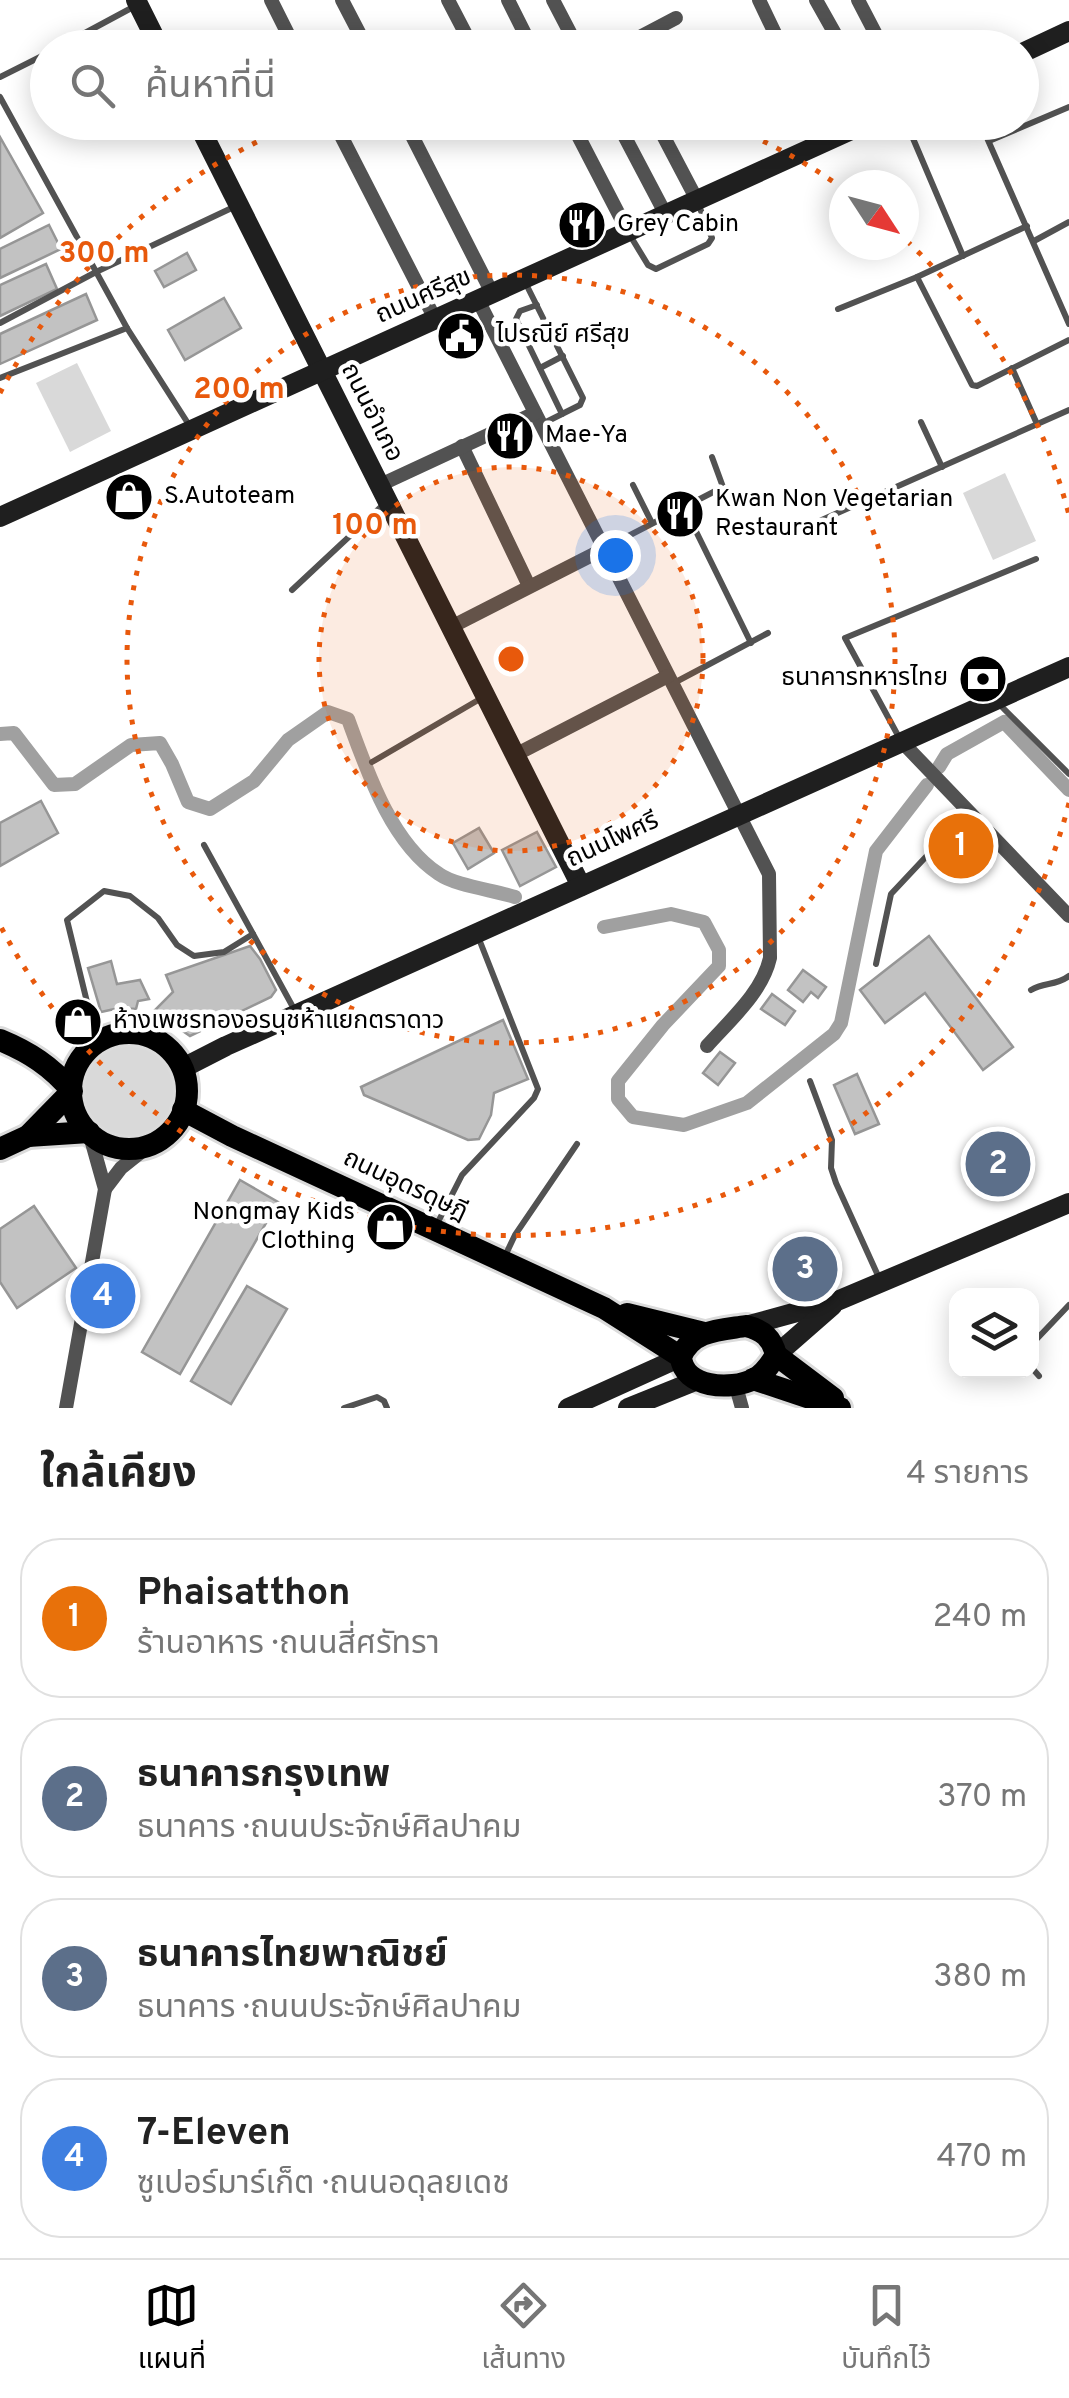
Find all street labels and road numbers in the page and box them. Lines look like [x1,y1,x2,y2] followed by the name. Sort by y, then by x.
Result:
[371,262,477,332] street label: ถนนศรีสุข
[332,358,410,468] street label: ถนนอำเภอ
[562,806,664,876] street label: ถนนโพศรี
[337,1143,473,1229] street label: ถนนอุดรดุษฎี

